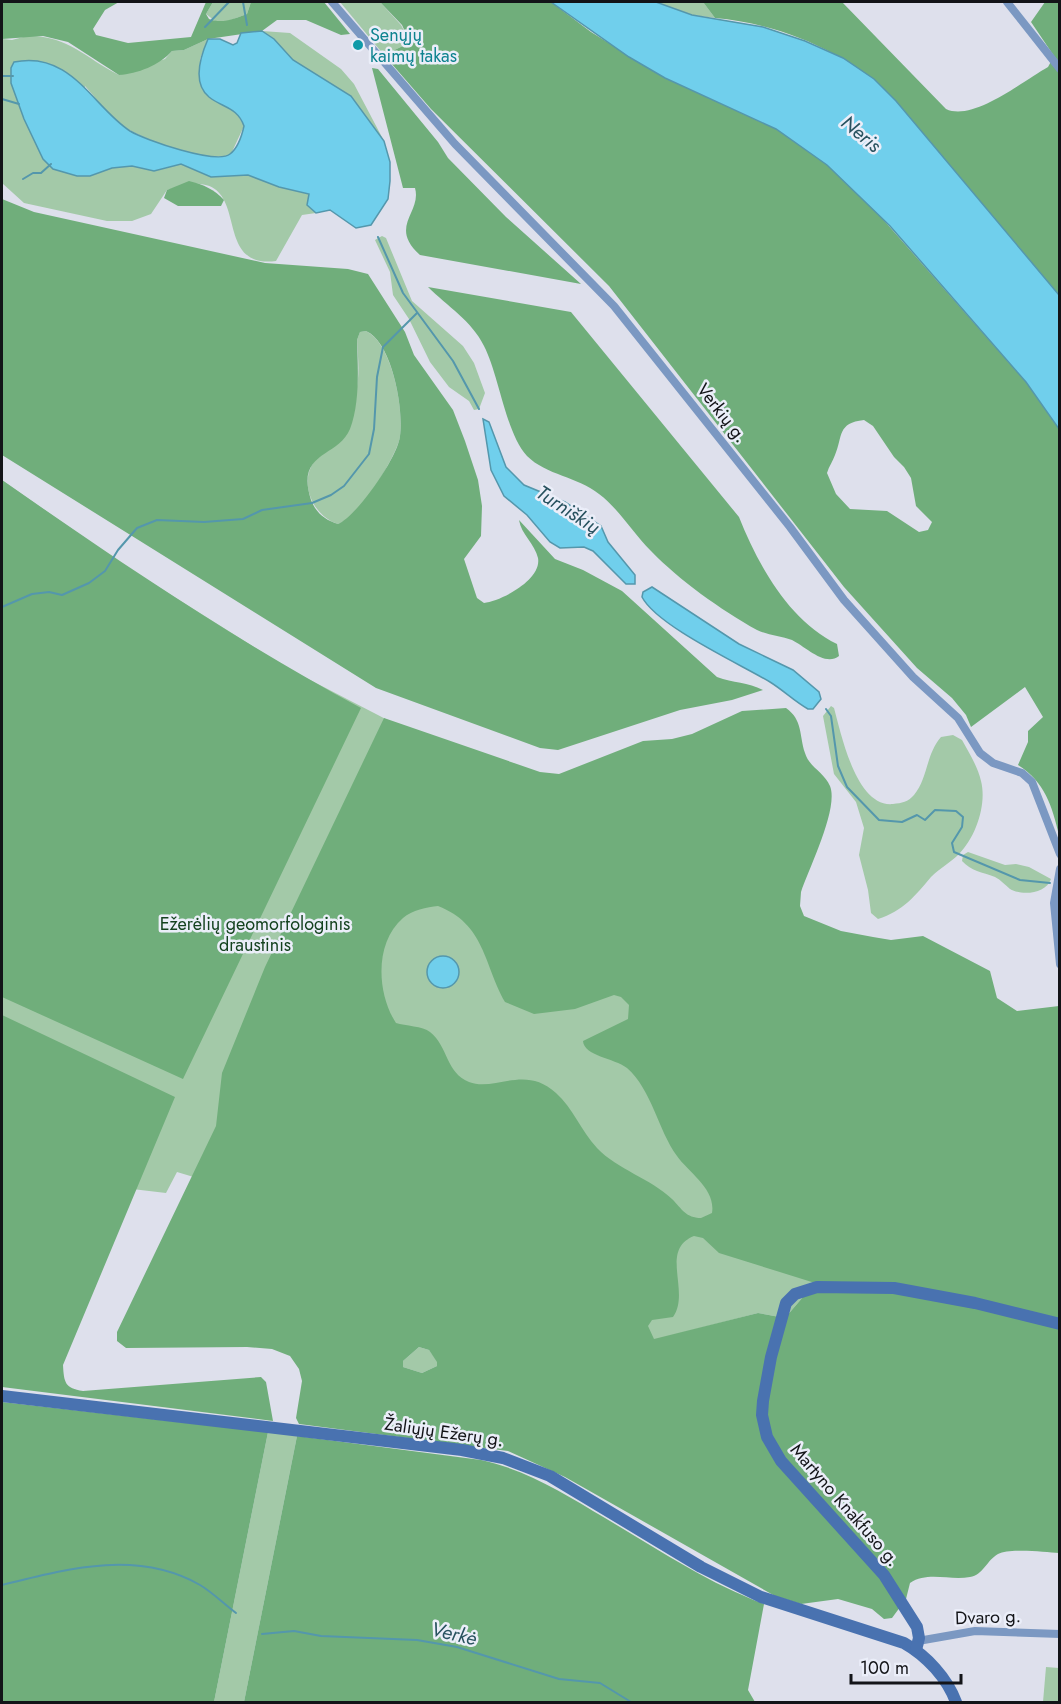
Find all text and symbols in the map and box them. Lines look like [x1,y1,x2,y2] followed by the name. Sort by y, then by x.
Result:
[370,22,457,69] place label: Senųjų kaimų takas
[351,38,365,52] marker: Senųjų kaimų takas
[835,109,888,160] water label: Neris
[691,378,753,448] street label: Verkių g.
[530,478,606,542] water label: Turniškių
[160,911,350,958] park label: Ežerėlių geomorfologinis draustinis
[383,1411,505,1453] street label: Žaliųjų Ežerų g.
[784,1438,906,1572] street label: Martyno Knakfuso g.
[955,1603,1021,1631] street label: Dvaro g.
[428,1615,480,1653] water label: Verkė
[851,1647,960,1685] scale bar
[860,1655,909,1681] text: 100 m

